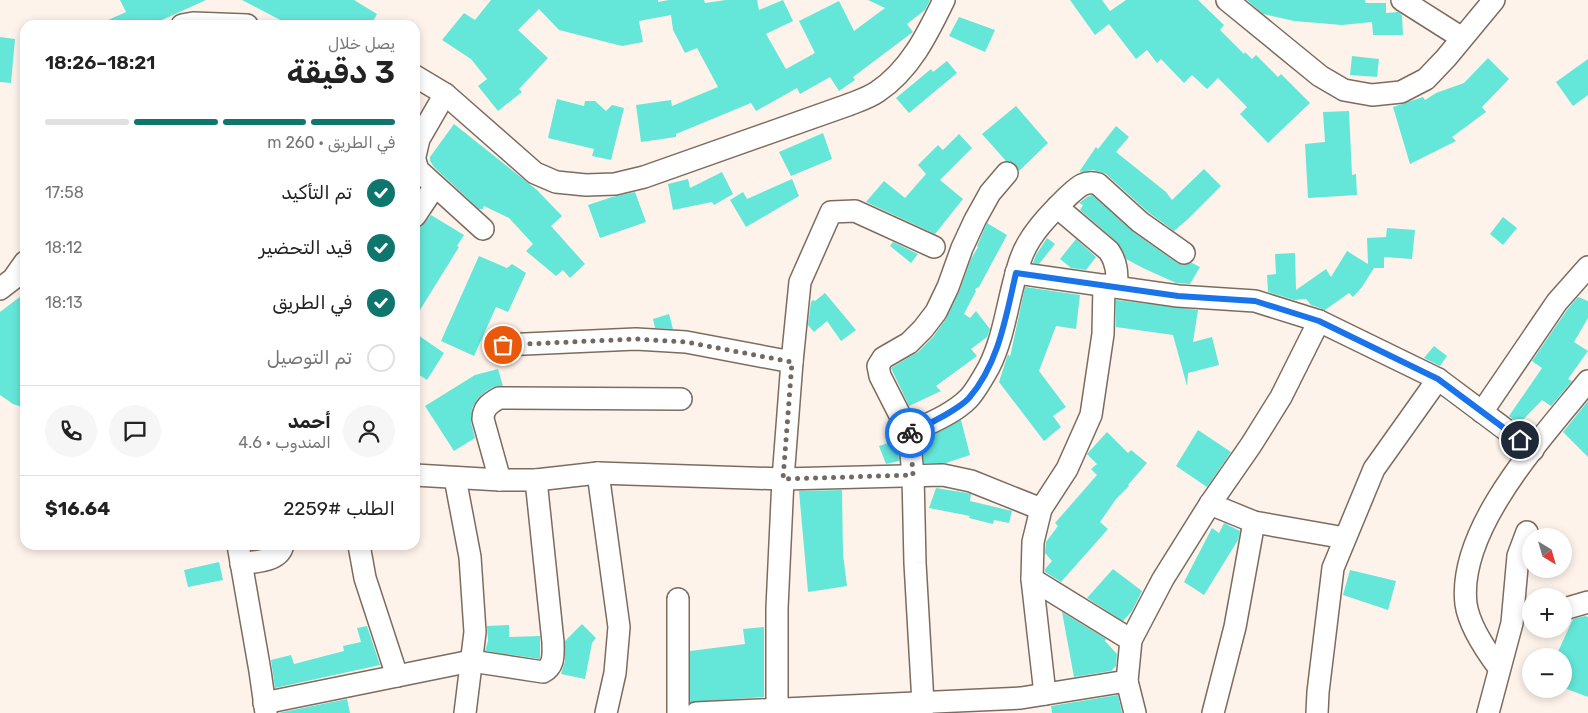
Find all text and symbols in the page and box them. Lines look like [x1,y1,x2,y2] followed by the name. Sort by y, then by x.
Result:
[328,34,395,53] text: يصل خلال
[45,51,155,74] text: 18:21–18:26
[286,53,395,91] text: 3 دقيقة
[267,133,395,152] text: في الطريق · 260 m
[367,179,395,207] icon: check
[281,181,352,204] text: تم التأكيد
[45,183,84,202] text: 17:58
[367,234,395,262] icon: check
[259,236,352,259] text: قيد التحضير
[45,238,82,257] text: 18:12
[367,289,395,317] icon: check
[272,291,352,314] text: في الطريق
[45,293,83,312] text: 18:13
[482,324,524,366] pin
[489,331,517,359] icon: bag
[267,346,352,369] text: تم التوصيل
[45,405,97,457] button: phone
[109,405,161,457] button: chat
[343,405,395,457] button: person
[885,408,935,458] courier
[288,410,331,433] text: أحمد
[896,419,924,447] icon: bike
[1499,419,1541,461] pin
[1506,426,1534,454] icon: home
[238,433,331,452] text: المندوب · 4.6
[45,497,110,520] text: $16.64
[283,497,395,520] text: الطلب #2259
[1522,528,1572,578] north arrow
[1522,528,1572,698] map controls
[1522,588,1572,638] button: +
[1522,648,1572,698] button: −

